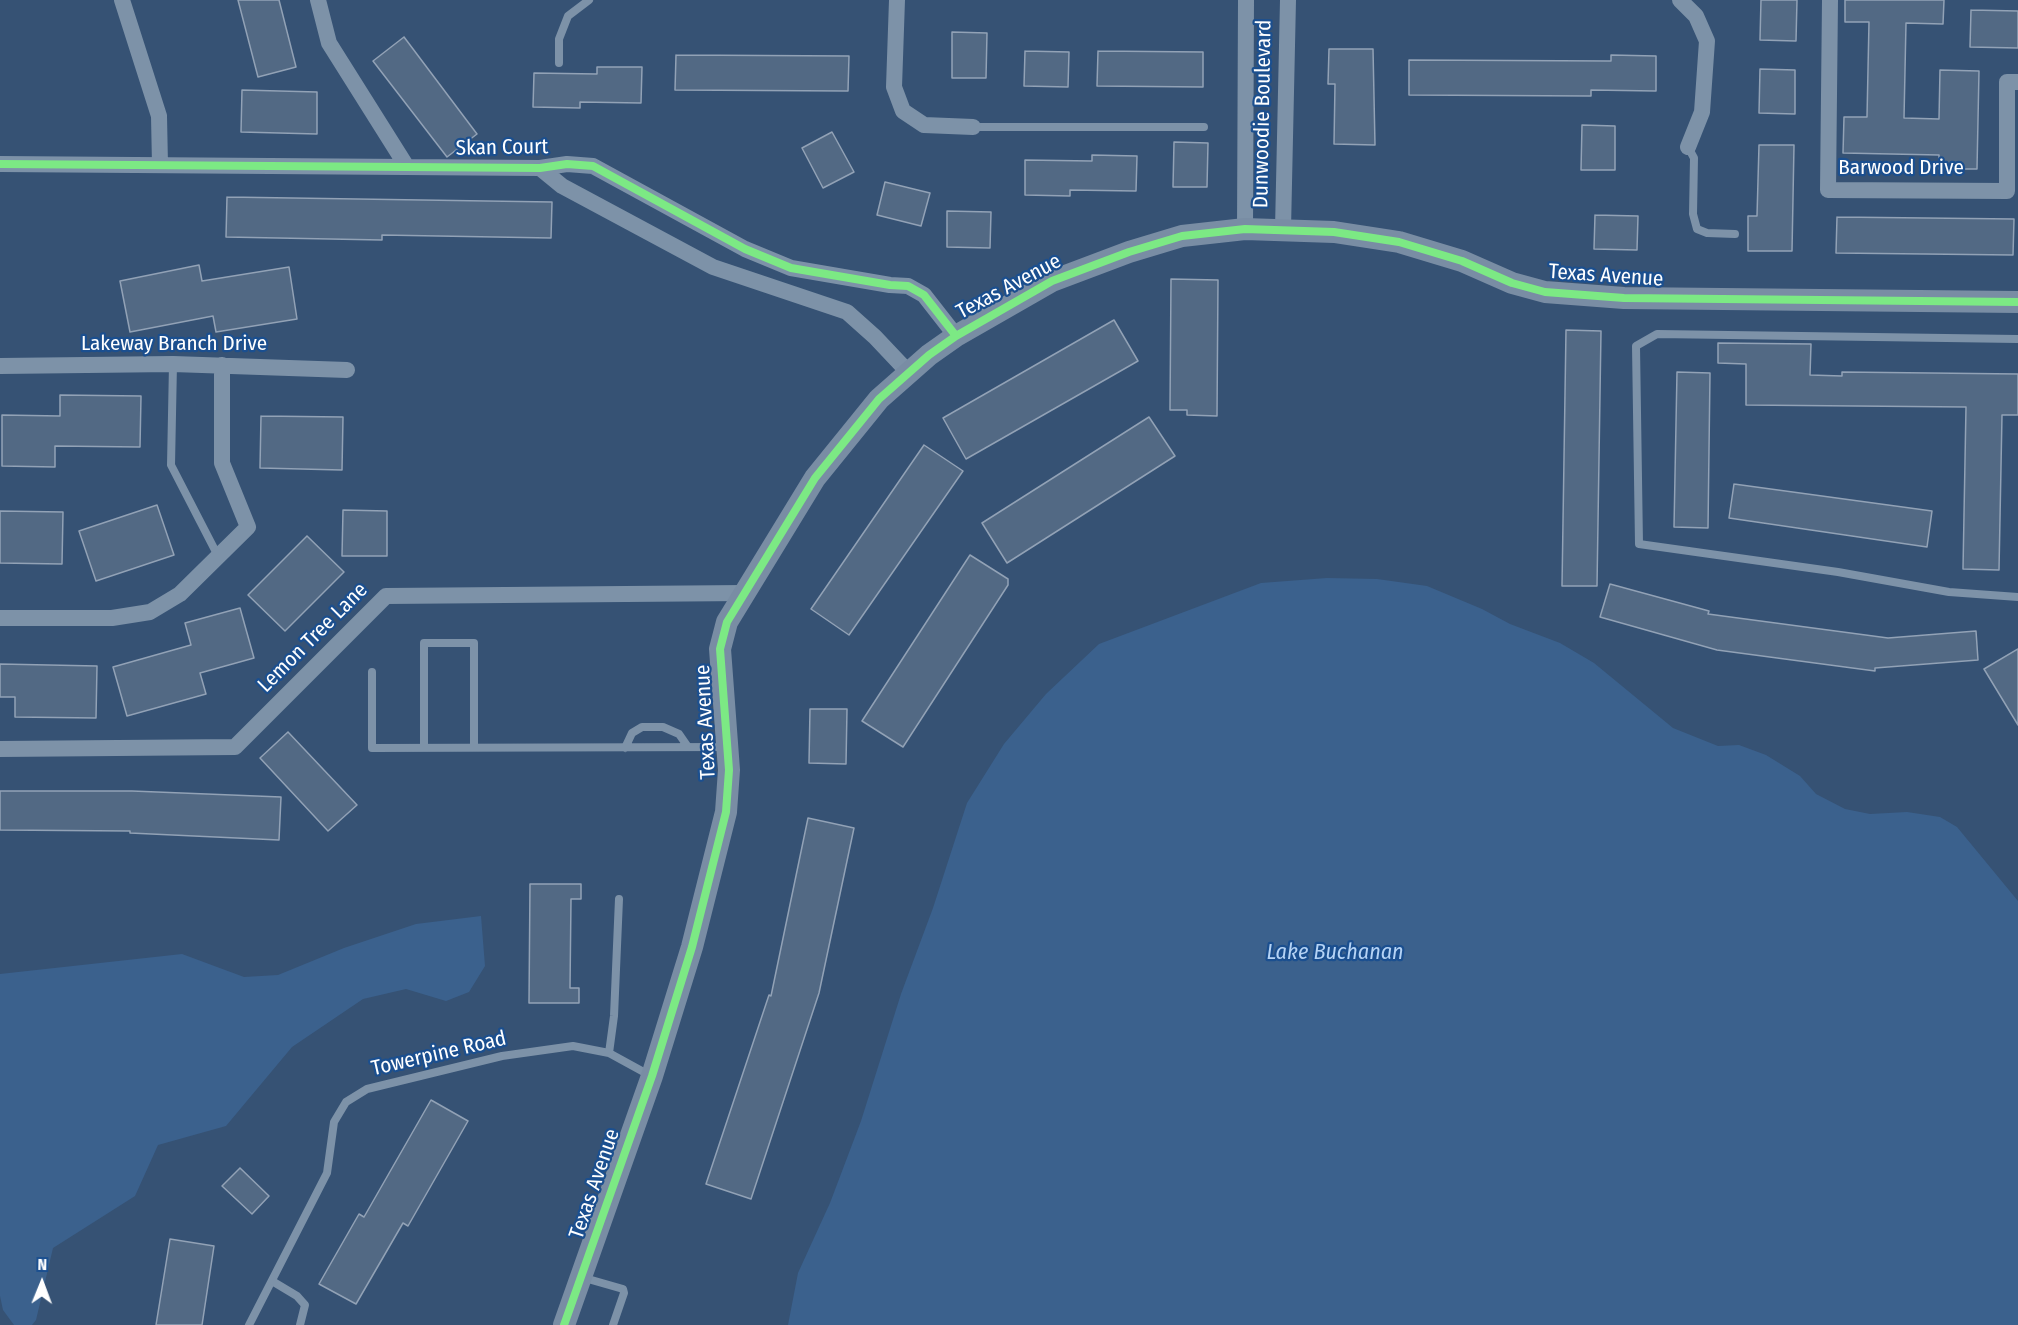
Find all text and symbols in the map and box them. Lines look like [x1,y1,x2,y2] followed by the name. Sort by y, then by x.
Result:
[1249,20,1277,208] street label: Dunwoodie Boulevard
[455,135,549,161] street label: Skan Court
[1838,155,1964,181] street label: Barwood Drive
[952,249,1066,325] street label: Texas Avenue
[1548,259,1664,293] street label: Texas Avenue
[81,331,267,357] street label: Lakeway Branch Drive
[253,578,373,698] street label: Lemon Tree Lane
[690,664,722,780] street label: Texas Avenue
[1266,940,1404,966] water label: Lake Buchanan
[369,1026,509,1082] street label: Towerpine Road
[564,1126,626,1242] street label: Texas Avenue
[12,1253,72,1313] north arrow
[37,1255,47,1274] text: N

